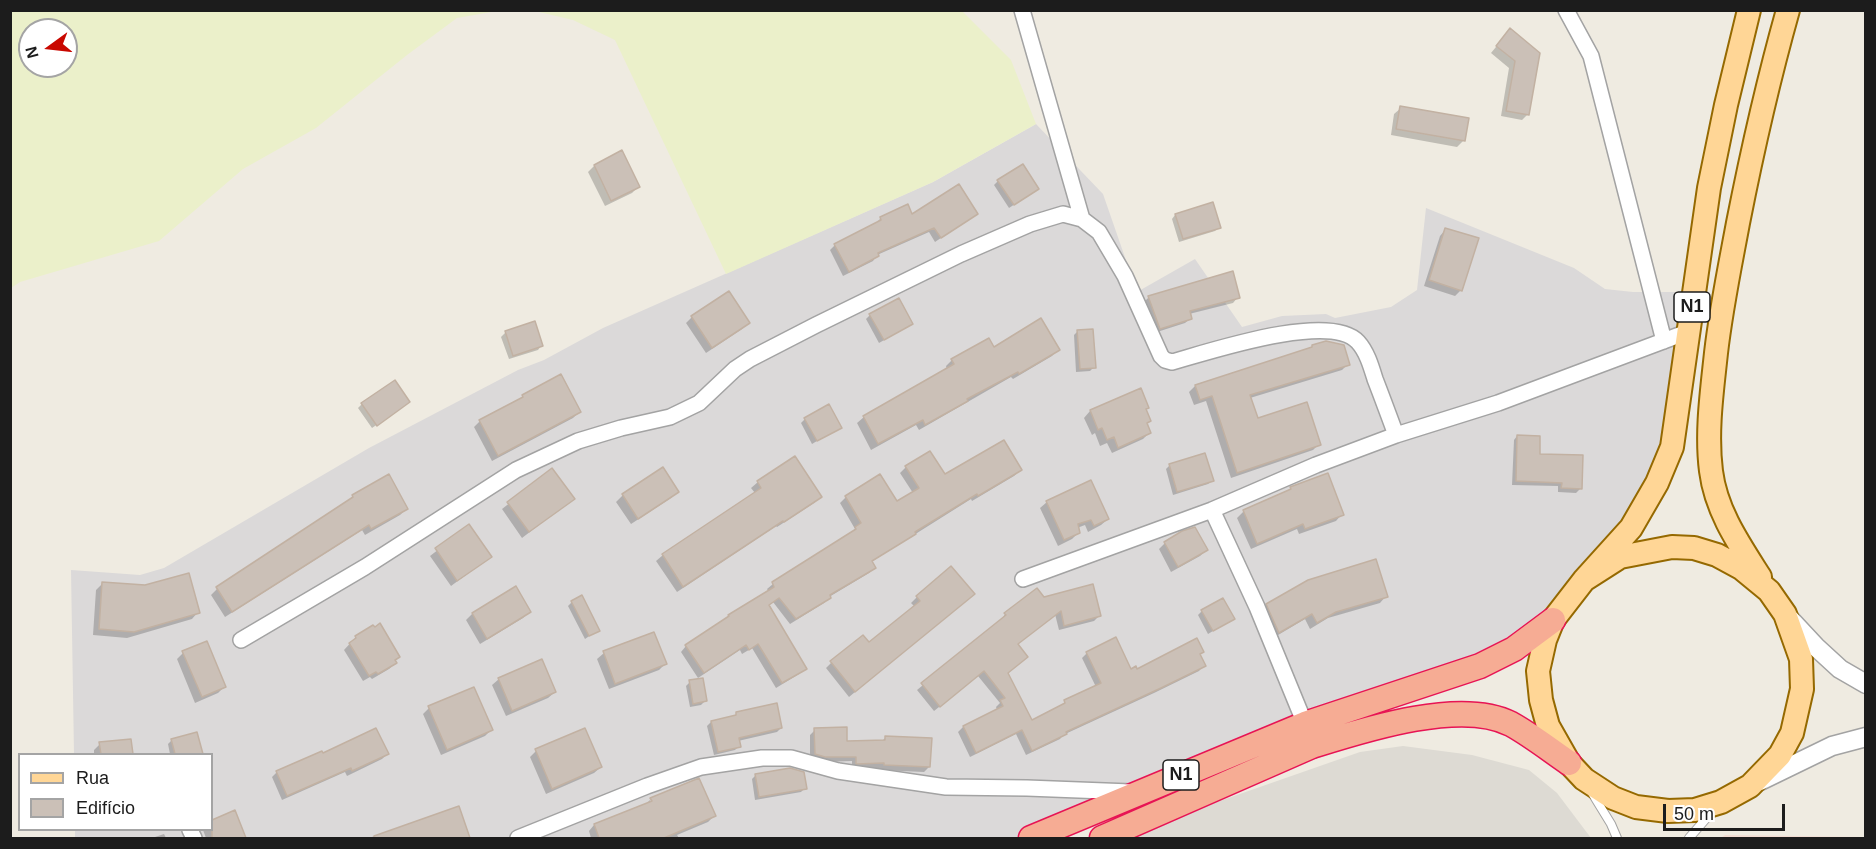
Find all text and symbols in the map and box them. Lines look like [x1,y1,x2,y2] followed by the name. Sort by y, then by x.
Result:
[18,18,78,78] north arrow
[22,44,42,60] text: N
[1674,292,1710,322] road number: N1
[18,753,213,831] legend
[1163,760,1199,790] road number: N1
[76,768,109,788] text: Rua
[1666,792,1788,830] scale bar
[76,798,135,818] text: Edifício
[1674,804,1714,824] text: 50 m

